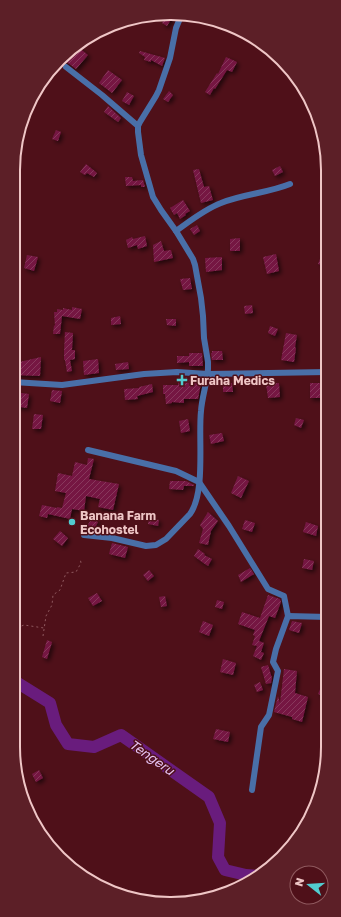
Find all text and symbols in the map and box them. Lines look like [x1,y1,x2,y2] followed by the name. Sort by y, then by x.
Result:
[190,373,275,388] place label: Furaha Medics
[177,375,187,385] marker: Furaha Medics
[80,508,156,537] place label: Banana Farm Ecohostel
[67,517,77,527] marker: Banana Farm Ecohostel
[127,736,178,779] water label: Tengeru
[289,865,329,905] north arrow
[292,876,306,888] text: N

